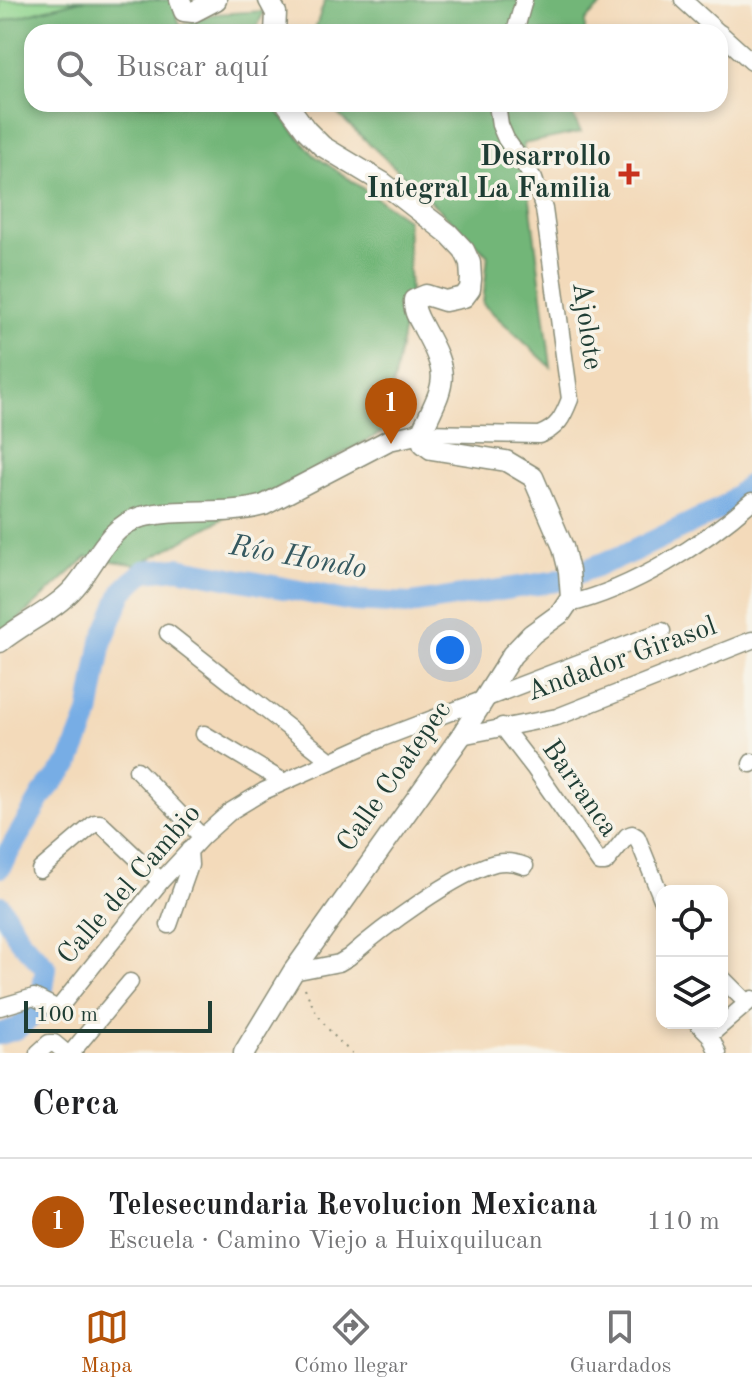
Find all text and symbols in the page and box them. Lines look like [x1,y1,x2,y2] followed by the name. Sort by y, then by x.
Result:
[24,24,728,112] search box
[52,46,96,90] icon: search
[116,53,268,83] text: Buscar aquí
[367,144,611,204] place label: Desarrollo Integral La Familia
[618,163,640,185] marker: Desarrollo Integral La Familia
[566,280,606,372] street label: Ajolote
[365,378,417,444] pin: 1
[226,531,369,585] water label: Río Hondo
[524,613,720,707] street label: Andador Girasol
[430,630,470,670] your location
[333,696,457,858] street label: Calle Coatepec
[536,735,622,843] street label: Barranca
[53,800,207,970] street label: Calle del Cambio
[656,885,728,1029] map controls
[656,885,728,957] button: locate
[656,957,728,1029] button: layers
[24,997,212,1033] scale bar
[36,1004,98,1026] text: 100 m
[32,1088,118,1122] text: Cerca
[108,1191,597,1221] text: Telesecundaria Revolucion Mexicana
[50,1209,66,1235] text: 1
[647,1209,720,1235] text: 110 m
[108,1228,543,1254] text: Escuela · Camino Viejo a Huixquilucan
[81,1305,132,1380] tab: Mapa
[294,1305,408,1380] tab: Cómo llegar
[569,1305,671,1380] tab: Guardados

